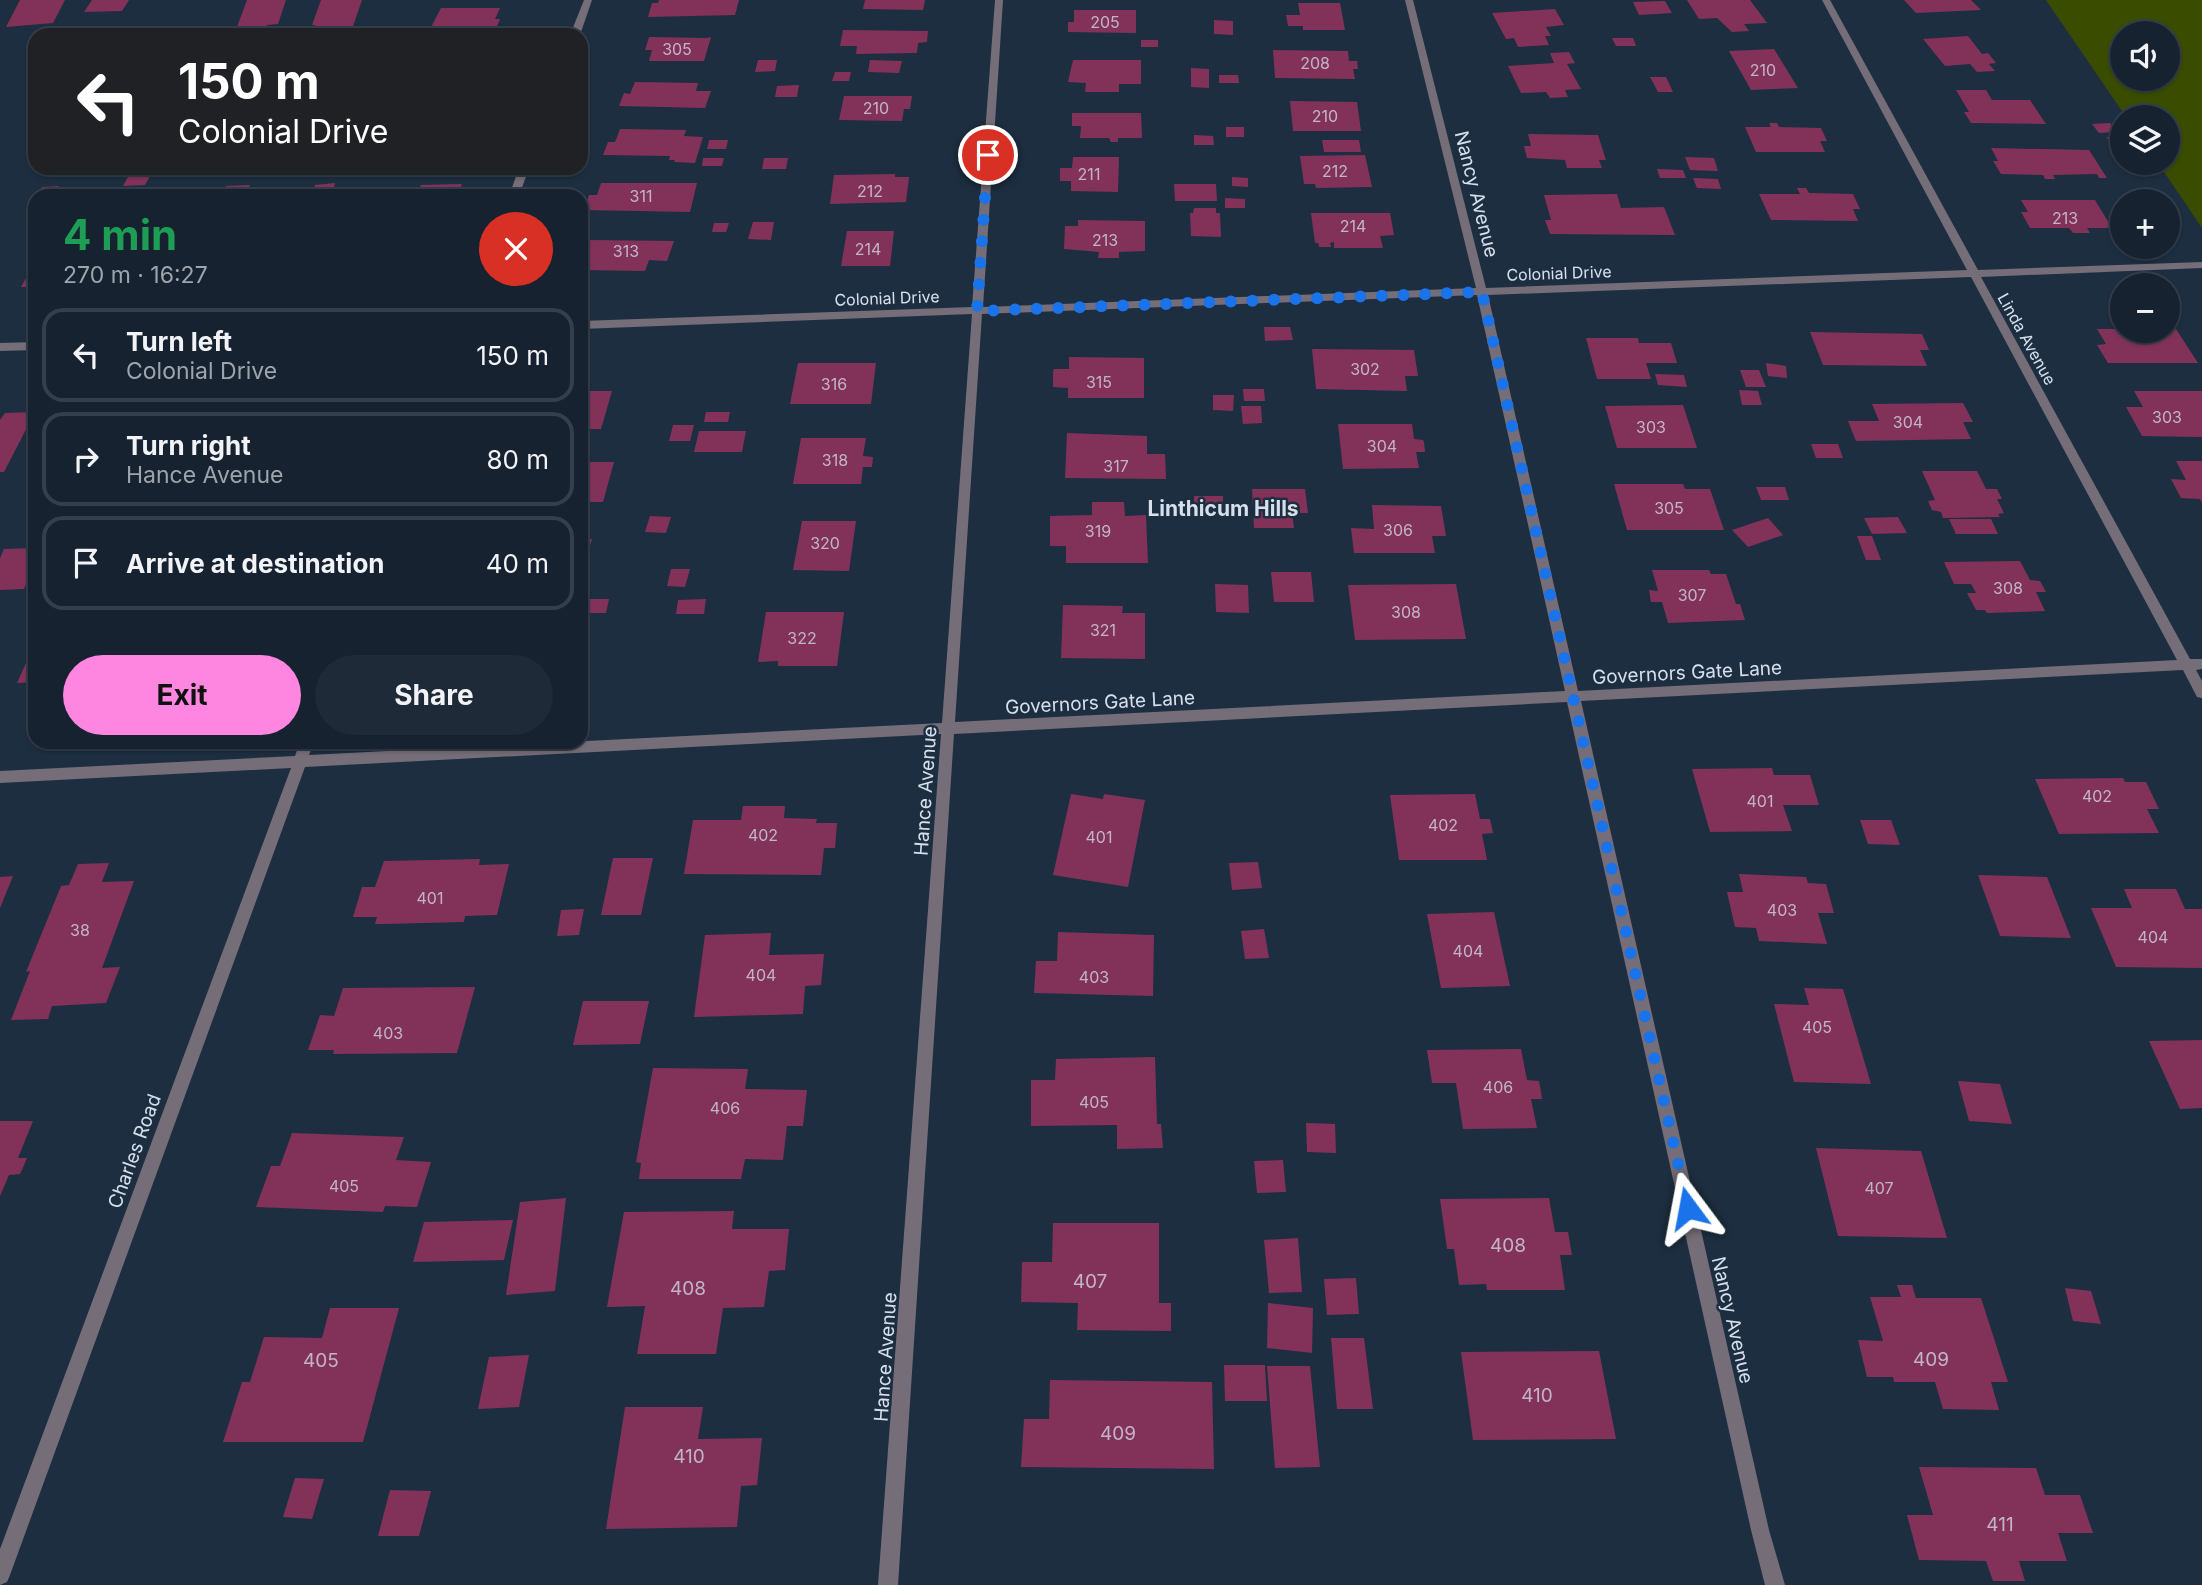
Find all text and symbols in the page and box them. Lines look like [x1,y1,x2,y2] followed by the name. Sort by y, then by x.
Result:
[1090,12,1120,32] house number: 205
[2110,21,2180,343] map controls
[2110,21,2180,91] button: sound
[662,39,692,59] house number: 305
[178,52,320,111] text: 150 m
[1300,53,1330,73] house number: 208
[63,56,154,147] icon: left
[1750,60,1776,80] house number: 210
[863,98,889,118] house number: 210
[2110,105,2180,175] button: layers
[1312,106,1338,126] house number: 210
[178,112,388,151] text: Colonial Drive
[958,125,1018,185] pin
[1450,129,1503,260] street label: Nancy Avenue
[969,136,1007,174] icon: arrive
[1322,161,1348,181] house number: 212
[1078,164,1100,184] house number: 211
[857,181,883,201] house number: 212
[630,186,652,206] house number: 311
[2110,189,2180,259] button: +
[2052,208,2078,228] house number: 213
[63,209,177,260] text: 4 min
[479,212,553,286] button: close
[1340,216,1366,236] house number: 214
[1092,230,1118,250] house number: 213
[855,239,881,259] house number: 214
[613,241,639,261] house number: 313
[63,261,208,289] text: 270 m · 16:27
[1506,261,1612,285] street label: Colonial Drive
[2110,273,2180,343] button: −
[834,286,940,310] street label: Colonial Drive
[1994,290,2060,388] street label: Linda Avenue
[126,326,232,357] text: Turn left
[67,336,105,374] icon: left
[476,340,549,371] text: 150 m
[126,357,277,385] text: Colonial Drive
[1350,359,1380,379] house number: 302
[1086,372,1112,392] house number: 315
[821,374,847,394] house number: 316
[2152,407,2182,427] house number: 303
[1893,412,1923,432] house number: 304
[1636,417,1666,437] house number: 303
[126,430,251,461] text: Turn right
[1367,436,1397,456] house number: 304
[67,440,105,478] icon: right
[486,444,549,475] text: 80 m
[822,450,848,470] house number: 318
[1103,456,1129,476] house number: 317
[126,461,283,489] text: Hance Avenue
[1147,496,1299,521] district label: Linthicum Hills
[1654,498,1684,518] house number: 305
[1383,520,1413,540] house number: 306
[1085,521,1111,541] house number: 319
[810,533,840,553] house number: 320
[67,544,105,582] icon: arrive
[126,548,385,579] text: Arrive at destination
[486,548,549,579] text: 40 m
[1993,578,2023,598] house number: 308
[1678,585,1706,605] house number: 307
[1391,602,1421,622] house number: 308
[1090,620,1116,640] house number: 321
[787,628,817,648] house number: 322
[63,655,301,735] button: Exit
[315,655,553,735] button: Share
[1591,656,1783,689] street label: Governors Gate Lane
[1004,686,1196,719] street label: Governors Gate Lane
[909,725,942,857] street label: Hance Avenue
[2082,786,2112,806] house number: 402
[1747,791,1773,811] house number: 401
[1428,815,1458,835] house number: 402
[748,825,778,845] house number: 402
[1086,827,1112,847] house number: 401
[417,888,443,908] house number: 401
[1767,900,1797,920] house number: 403
[70,920,90,940] house number: 38
[2138,927,2168,947] house number: 404
[1453,941,1483,961] house number: 404
[746,965,776,985] house number: 404
[1079,967,1109,987] house number: 403
[1802,1017,1832,1037] house number: 405
[373,1023,403,1043] house number: 403
[1483,1077,1513,1097] house number: 406
[103,1091,166,1212] street label: Charles Road
[1079,1092,1109,1112] house number: 405
[710,1098,740,1118] house number: 406
[1651,1171,1725,1245] position arrow
[329,1176,359,1196] house number: 405
[1864,1178,1894,1198] house number: 407
[1490,1234,1526,1257] house number: 408
[1707,1254,1758,1386] street label: Nancy Avenue
[1073,1270,1107,1293] house number: 407
[670,1277,706,1300] house number: 408
[869,1291,902,1423] street label: Hance Avenue
[1913,1348,1949,1371] house number: 409
[303,1349,339,1372] house number: 405
[1521,1384,1553,1407] house number: 410
[1100,1422,1136,1445] house number: 409
[673,1445,705,1468] house number: 410
[1986,1513,2014,1536] house number: 411

